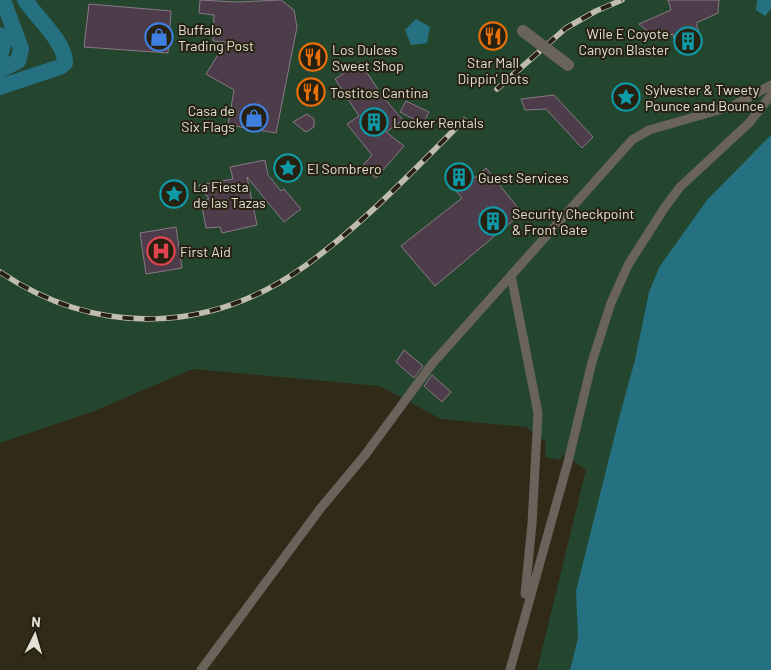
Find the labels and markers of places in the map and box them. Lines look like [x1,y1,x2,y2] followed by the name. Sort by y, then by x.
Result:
[178,21,254,54] place label: Buffalo Trading Post
[478,21,508,51] restaurant icon: Star Mall Dippin' Dots
[144,22,174,52] shop icon: Buffalo Trading Post
[579,25,669,58] place label: Wile E Coyote Canyon Blaster
[673,26,703,56] building icon: Wile E Coyote Canyon Blaster
[332,41,404,74] place label: Los Dulces Sweet Shop
[298,42,328,72] restaurant icon: Los Dulces Sweet Shop
[457,54,529,87] place label: Star Mall Dippin' Dots
[296,77,326,107] restaurant icon: Tostitos Cantina
[645,81,764,114] place label: Sylvester & Tweety Pounce and Bounce
[611,82,641,112] place icon: Sylvester & Tweety Pounce and Bounce
[330,84,429,101] place label: Tostitos Cantina
[181,102,235,135] place label: Casa de Six Flags
[239,103,269,133] shop icon: Casa de Six Flags
[359,107,389,137] building icon: Locker Rentals
[393,114,484,131] place label: Locker Rentals
[273,153,303,183] place icon: El Sombrero
[307,160,382,177] place label: El Sombrero
[444,162,474,192] building icon: Guest Services
[478,169,569,186] place label: Guest Services
[193,178,266,211] place label: La Fiesta de las Tazas
[159,179,189,209] place icon: La Fiesta de las Tazas
[512,205,635,238] place label: Security Checkpoint & Front Gate
[478,206,508,236] building icon: Security Checkpoint & Front Gate
[146,236,176,266] hospital icon: First Aid
[180,243,231,260] place label: First Aid

